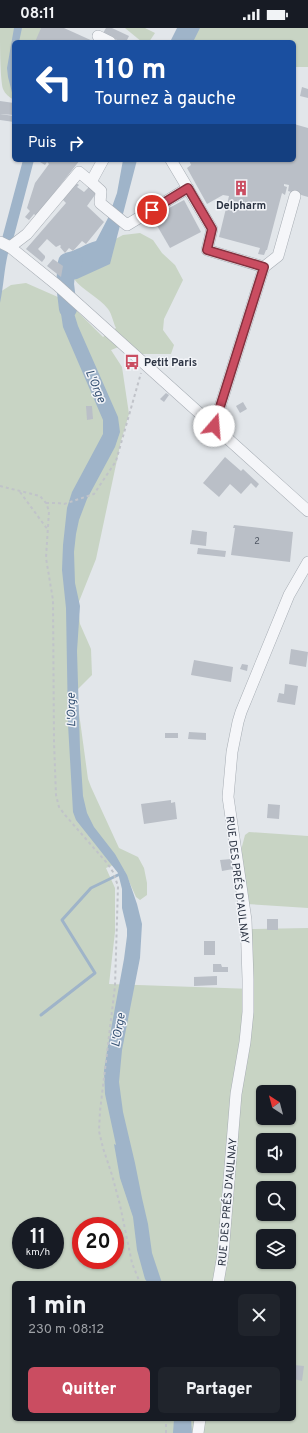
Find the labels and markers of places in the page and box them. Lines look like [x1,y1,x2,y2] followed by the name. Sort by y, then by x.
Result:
[232,179,250,197] building icon: Delpharm
[135,193,169,227] pin
[216,199,266,213] place label: Delpharm
[123,353,141,371] bus stop icon: Petit Paris
[144,356,197,370] place label: Petit Paris

